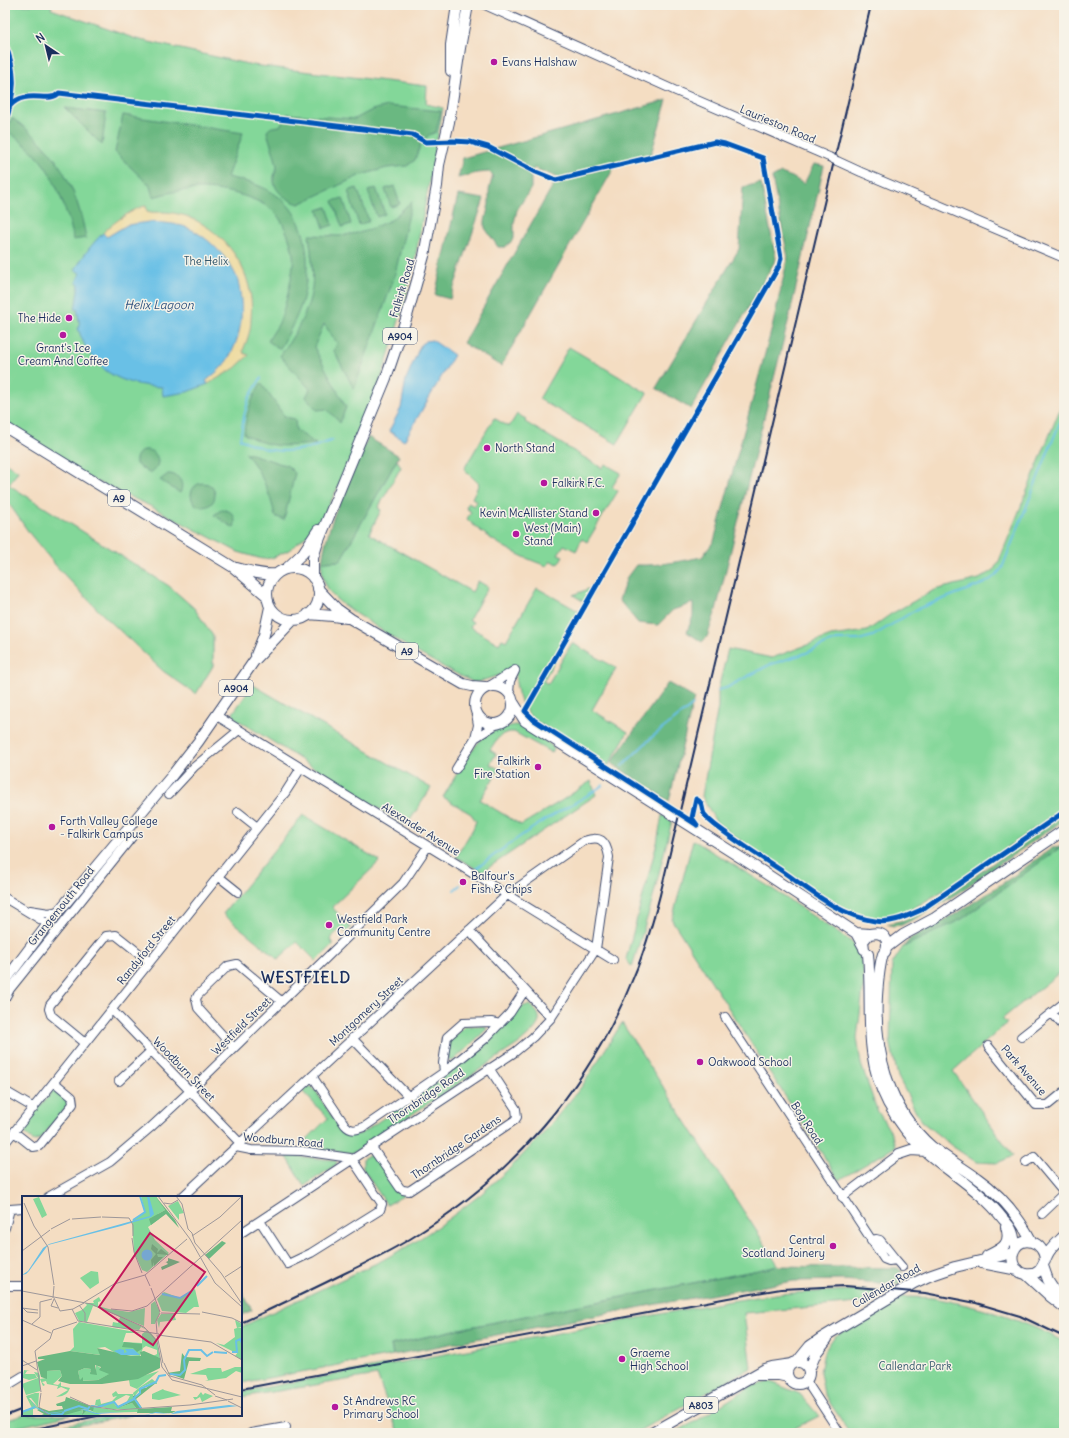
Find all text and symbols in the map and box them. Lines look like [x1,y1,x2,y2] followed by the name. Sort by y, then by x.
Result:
[26,26,66,66] north arrow
[33,30,47,46] text: N
[502,55,577,69] place label: Evans Halshaw
[489,57,499,67] marker: Evans Halshaw
[738,102,819,146] street label: Laurieston Road
[184,254,229,268] park label: The Helix
[386,256,418,319] street label: Falkirk Road
[124,297,195,312] water label: Helix Lagoon
[18,311,61,325] place label: The Hide
[64,313,74,323] marker: The Hide
[383,328,417,344] road number: A904
[58,330,68,340] marker: Grant's Ice Cream And Coffee
[18,341,108,368] place label: Grant's Ice Cream And Coffee
[495,441,555,455] place label: North Stand
[482,443,492,453] marker: North Stand
[552,476,604,490] place label: Falkirk F.C.
[539,478,549,488] marker: Falkirk F.C.
[108,490,130,506] road number: A9
[479,506,589,520] place label: Kevin McAllister Stand
[591,508,601,518] marker: Kevin McAllister Stand
[524,521,581,548] place label: West (Main) Stand
[511,529,521,539] marker: West (Main) Stand
[396,643,418,659] road number: A9
[219,680,253,696] road number: A904
[474,754,530,781] place label: Falkirk Fire Station
[533,762,543,772] marker: Falkirk Fire Station
[379,799,463,859] street label: Alexander Avenue
[60,814,158,841] place label: Forth Valley College - Falkirk Campus
[47,822,57,832] marker: Forth Valley College - Falkirk Campus
[25,863,98,948] street label: Grangemouth Road
[471,869,532,896] place label: Balfour's Fish & Chips
[458,877,468,887] marker: Balfour's Fish & Chips
[114,912,178,987] street label: Randyford Street
[337,912,430,939] place label: Westfield Park Community Centre
[324,920,334,930] marker: Westfield Park Community Centre
[261,968,351,987] district label: WESTFIELD
[326,973,406,1049] street label: Montgomery Street
[208,994,274,1058] street label: Westfield Street
[150,1034,218,1104] street label: Woodburn Street
[998,1042,1050,1098] street label: Park Avenue
[708,1055,791,1069] place label: Oakwood School
[695,1057,705,1067] marker: Oakwood School
[385,1065,467,1127] street label: Thornbridge Road
[788,1099,826,1147] street label: Bog Road
[408,1112,504,1182] street label: Thornbridge Gardens
[242,1130,324,1151] street label: Woodburn Road
[22,1196,242,1416] inset map
[742,1233,825,1260] place label: Central Scotland Joinery
[828,1241,838,1251] marker: Central Scotland Joinery
[849,1261,923,1311] street label: Callendar Road
[630,1346,688,1373] place label: Graeme High School
[617,1354,627,1364] marker: Graeme High School
[878,1359,952,1373] park label: Callendar Park
[343,1394,419,1421] place label: St Andrews RC Primary School
[684,1397,718,1413] road number: A803
[330,1402,340,1412] marker: St Andrews RC Primary School

